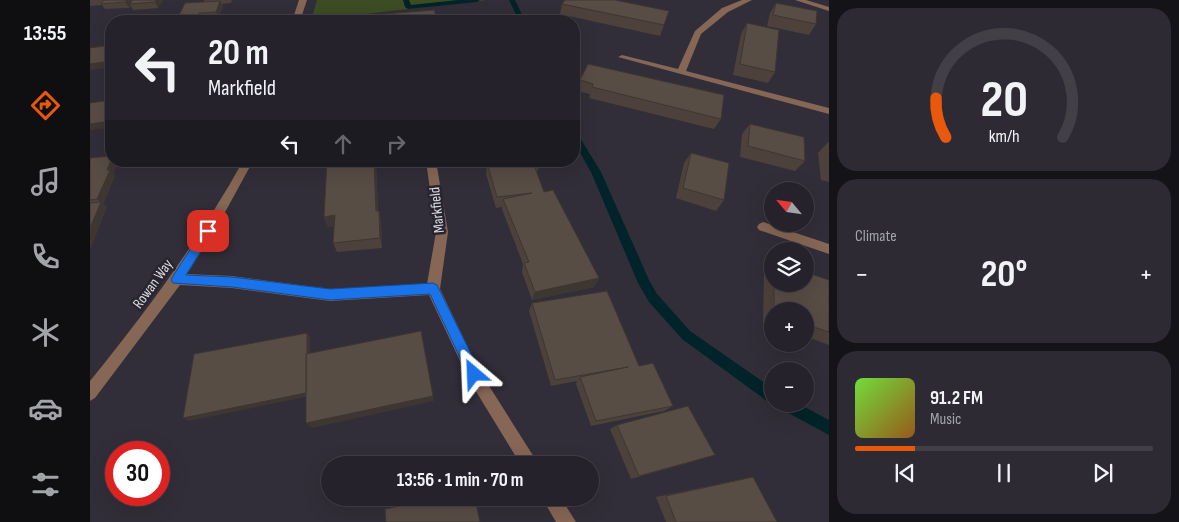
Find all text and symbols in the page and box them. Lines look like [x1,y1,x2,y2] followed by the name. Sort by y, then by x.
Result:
[24,20,66,47] text: 13:55
[208,32,269,75] text: 20 m
[125,35,190,100] icon: left
[980,69,1028,132] text: 20
[208,75,276,102] text: Markfield
[28,88,63,123] icon: directions
[989,126,1019,147] text: km/h
[276,130,304,158] icon: left
[329,130,357,158] icon: ahead
[382,130,410,158] icon: right
[28,164,63,199] icon: music
[764,182,814,232] north arrow
[764,182,814,412] map controls
[425,186,449,234] street label: Markfield
[187,210,229,252] pin
[194,217,222,245] icon: arrive
[855,227,897,246] text: Climate
[28,239,63,274] icon: phone
[764,242,814,292] button: layers
[981,252,1027,297] text: 20°
[129,255,177,312] street label: Rowan Way
[855,258,869,291] text: −
[1139,258,1153,291] text: +
[764,302,814,352] button: +
[28,315,63,350] icon: climate
[447,347,499,399] position arrow
[764,362,814,412] button: −
[930,387,983,410] text: 91.2 FM
[28,391,63,426] icon: car
[930,410,961,429] text: Music
[105,441,170,506] speed limit sign: 30
[891,459,919,487] icon: previous
[990,459,1018,487] icon: pause
[1089,459,1117,487] icon: next
[28,467,63,502] icon: filters
[397,469,523,492] text: 13:56 · 1 min · 70 m

